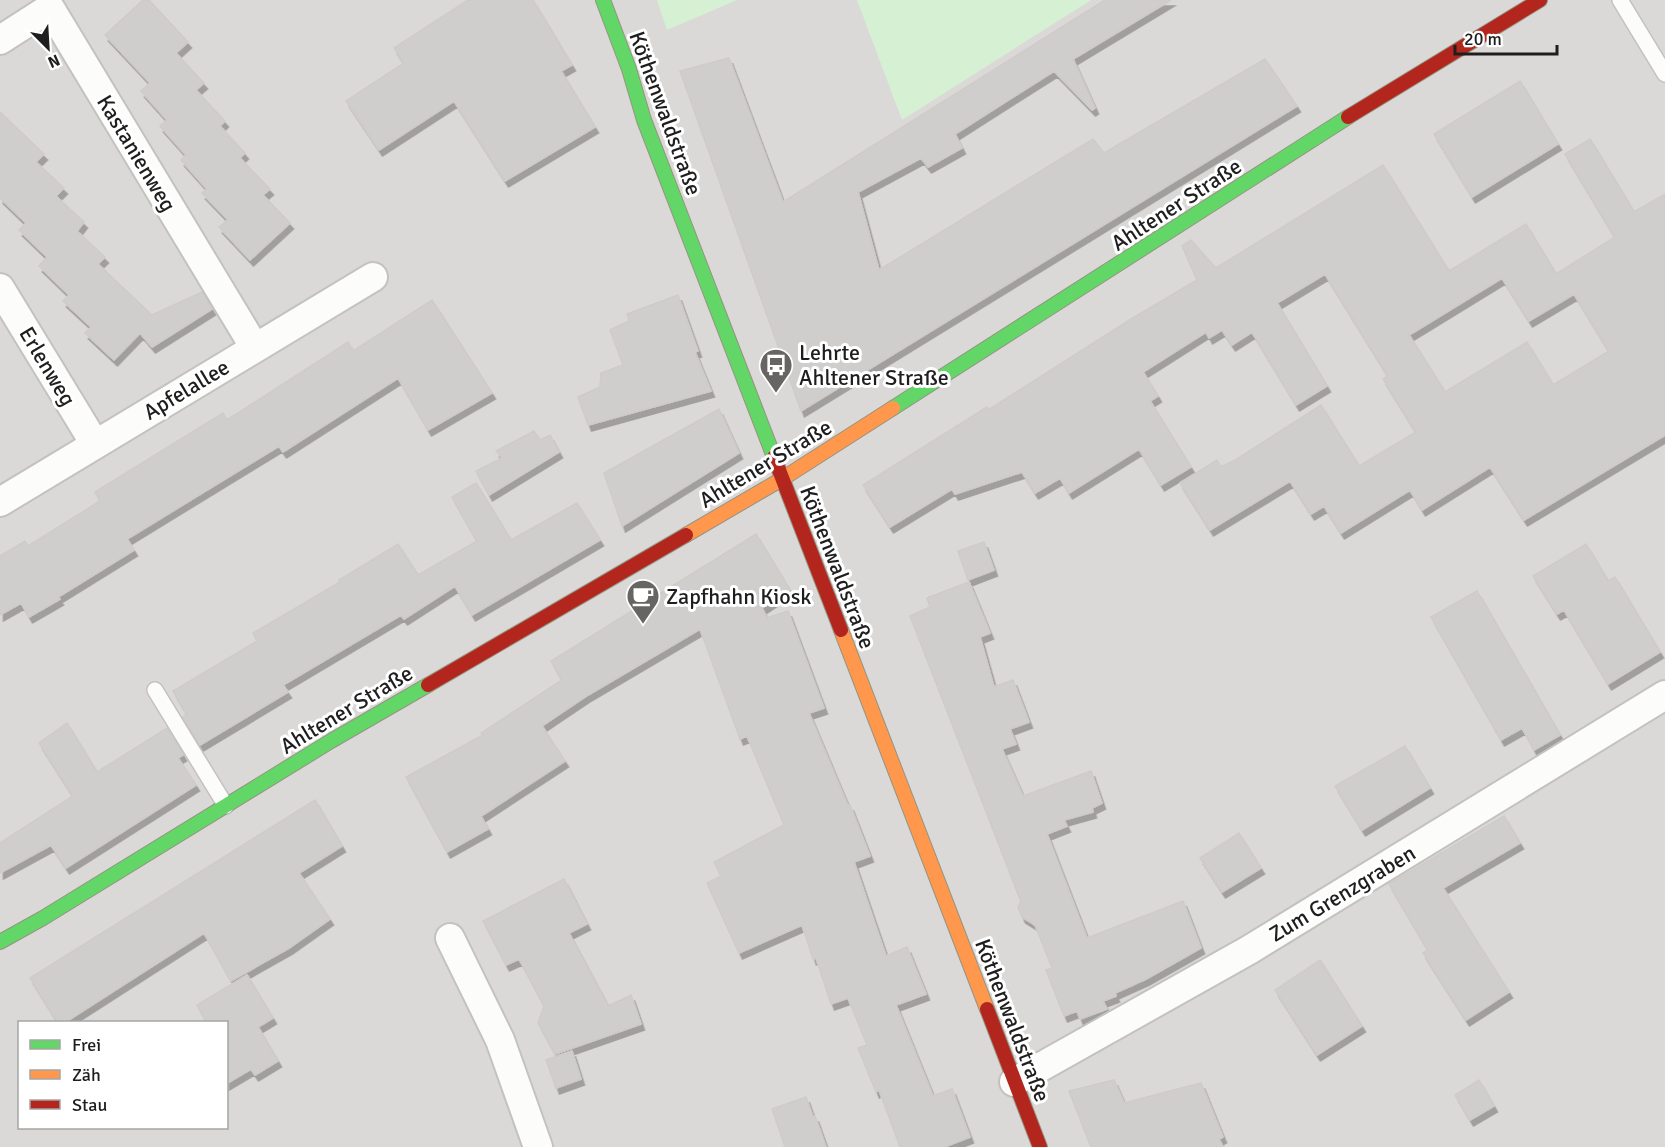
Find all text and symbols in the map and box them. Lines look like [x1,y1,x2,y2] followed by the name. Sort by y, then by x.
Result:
[18,18,78,78] north arrow
[1455,18,1557,56] scale bar
[623,28,708,199] street label: Köthenwaldstraße
[1464,28,1502,50] text: 20 m
[45,49,63,72] text: N
[91,90,182,217] street label: Kastanienweg
[1106,152,1246,257] street label: Ahltener Straße
[13,322,82,411] street label: Erlenweg
[799,339,949,391] place label: Lehrte Ahltener Straße
[758,347,794,394] bus stop icon: Lehrte Ahltener Straße
[138,353,234,426] street label: Apfelallee
[694,413,836,514] street label: Ahltener Straße
[794,482,881,652] street label: Köthenwaldstraße
[625,578,661,625] cafe icon: Zapfhahn Kiosk
[666,583,811,610] place label: Zapfhahn Kiosk
[275,659,417,760] street label: Ahltener Straße
[1264,839,1420,948] street label: Zum Grenzgraben
[969,935,1056,1105] street label: Köthenwaldstraße
[18,1021,228,1129] legend
[72,1034,101,1056] text: Frei
[72,1064,101,1086] text: Zäh
[72,1094,107,1116] text: Stau

